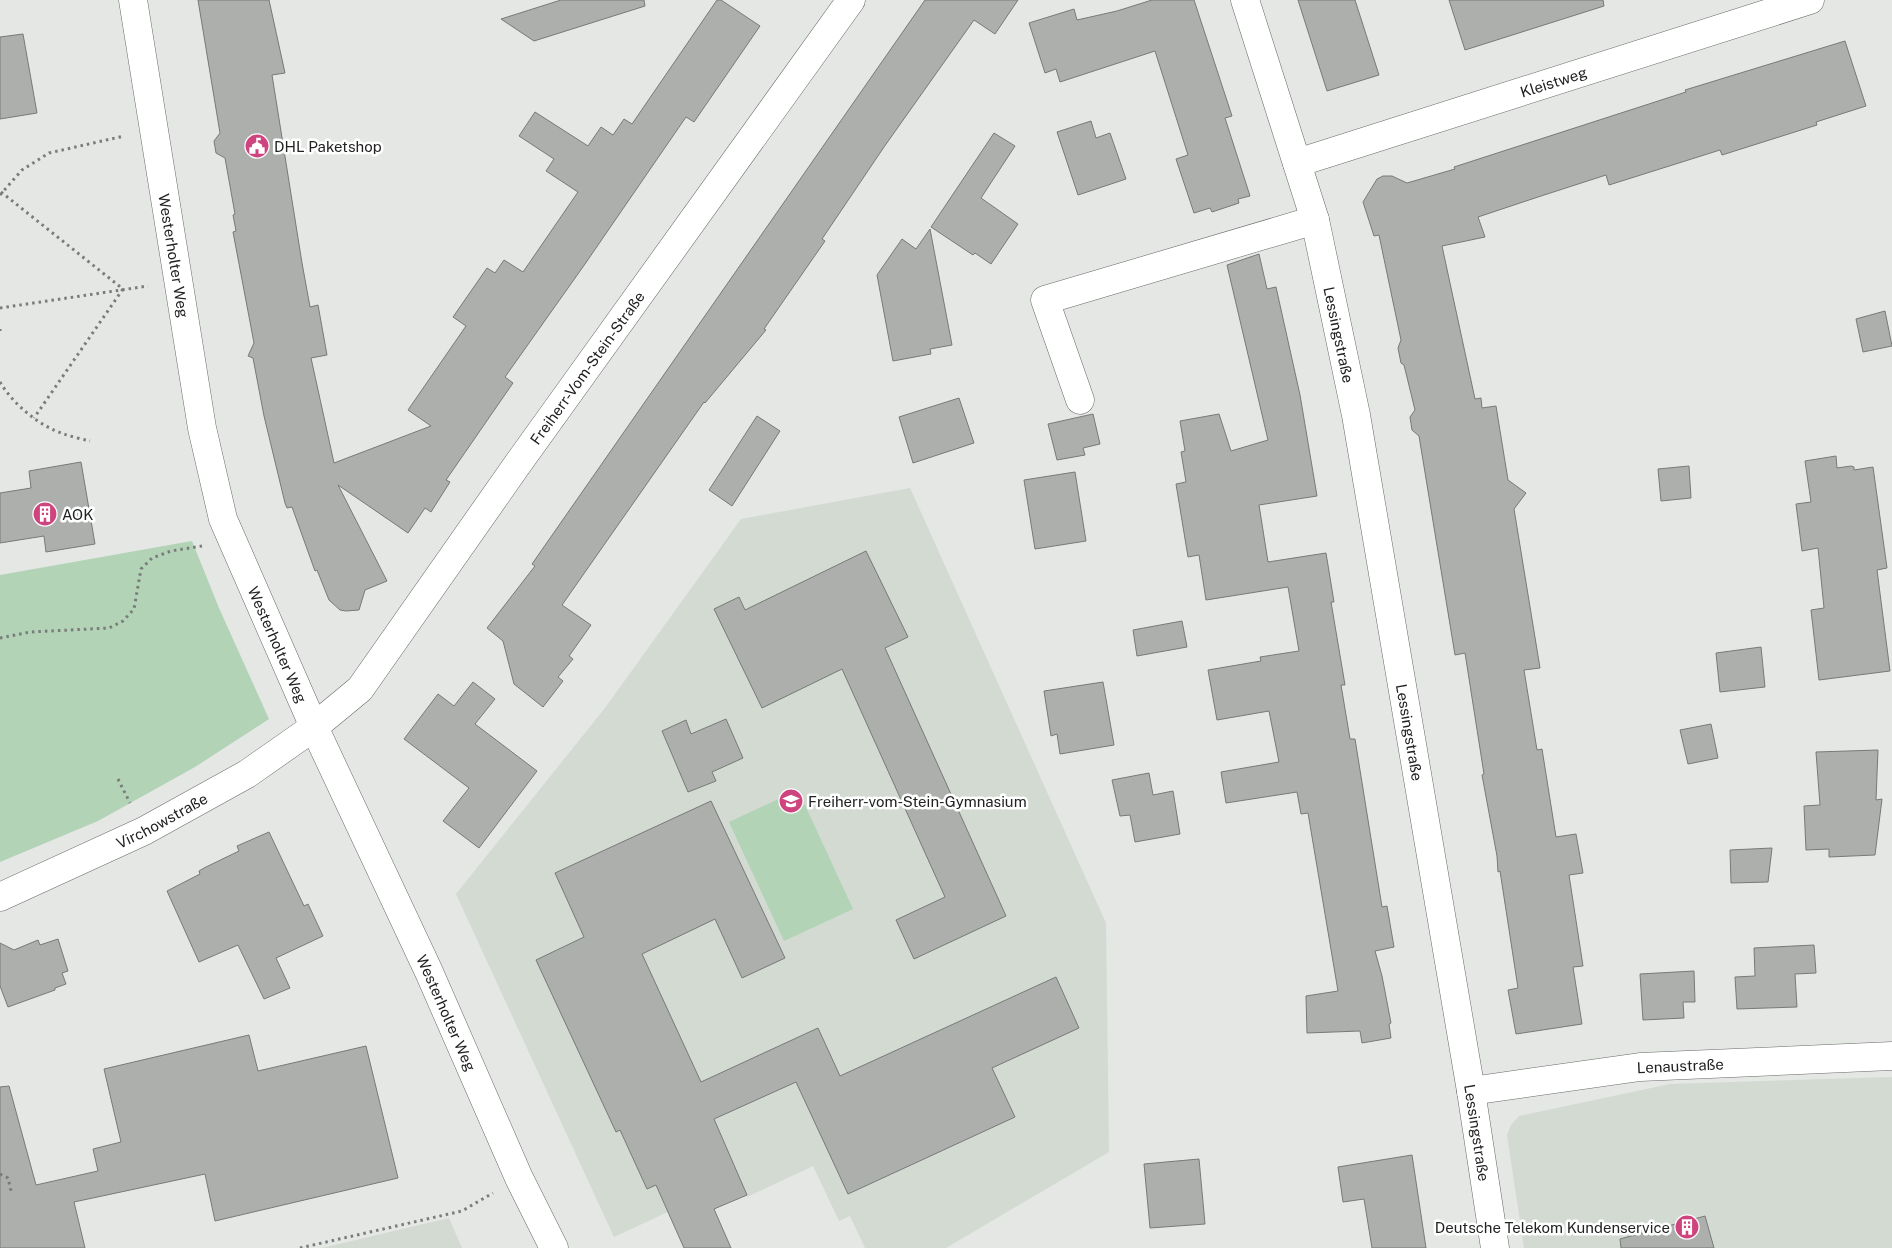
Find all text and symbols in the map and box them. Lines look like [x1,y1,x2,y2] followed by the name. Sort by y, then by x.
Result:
[1518,63,1589,100] street label: Kleistweg
[244,133,270,159] public building icon: DHL Paketshop
[274,138,382,155] place label: DHL Paketshop
[156,192,193,319] street label: Westerholter Weg
[1321,285,1358,384] street label: Lessingstraße
[526,288,648,448] street label: Freiherr-Vom-Stein-Straße
[32,501,58,527] building icon: AOK
[62,506,93,523] place label: AOK
[245,584,311,705] street label: Westerholter Weg
[1393,683,1427,782] street label: Lessingstraße
[778,788,804,814] school or university icon: Freiherr-vom-Stein-Gymnasium
[113,789,210,851] street label: Virchowstraße
[808,793,1027,810] place label: Freiherr-vom-Stein-Gymnasium
[414,952,480,1074] street label: Westerholter Weg
[1636,1055,1724,1076] street label: Lenaustraße
[1461,1083,1493,1182] street label: Lessingstraße
[1674,1214,1700,1240] building icon: Deutsche Telekom Kundenservice
[1435,1219,1670,1236] place label: Deutsche Telekom Kundenservice

